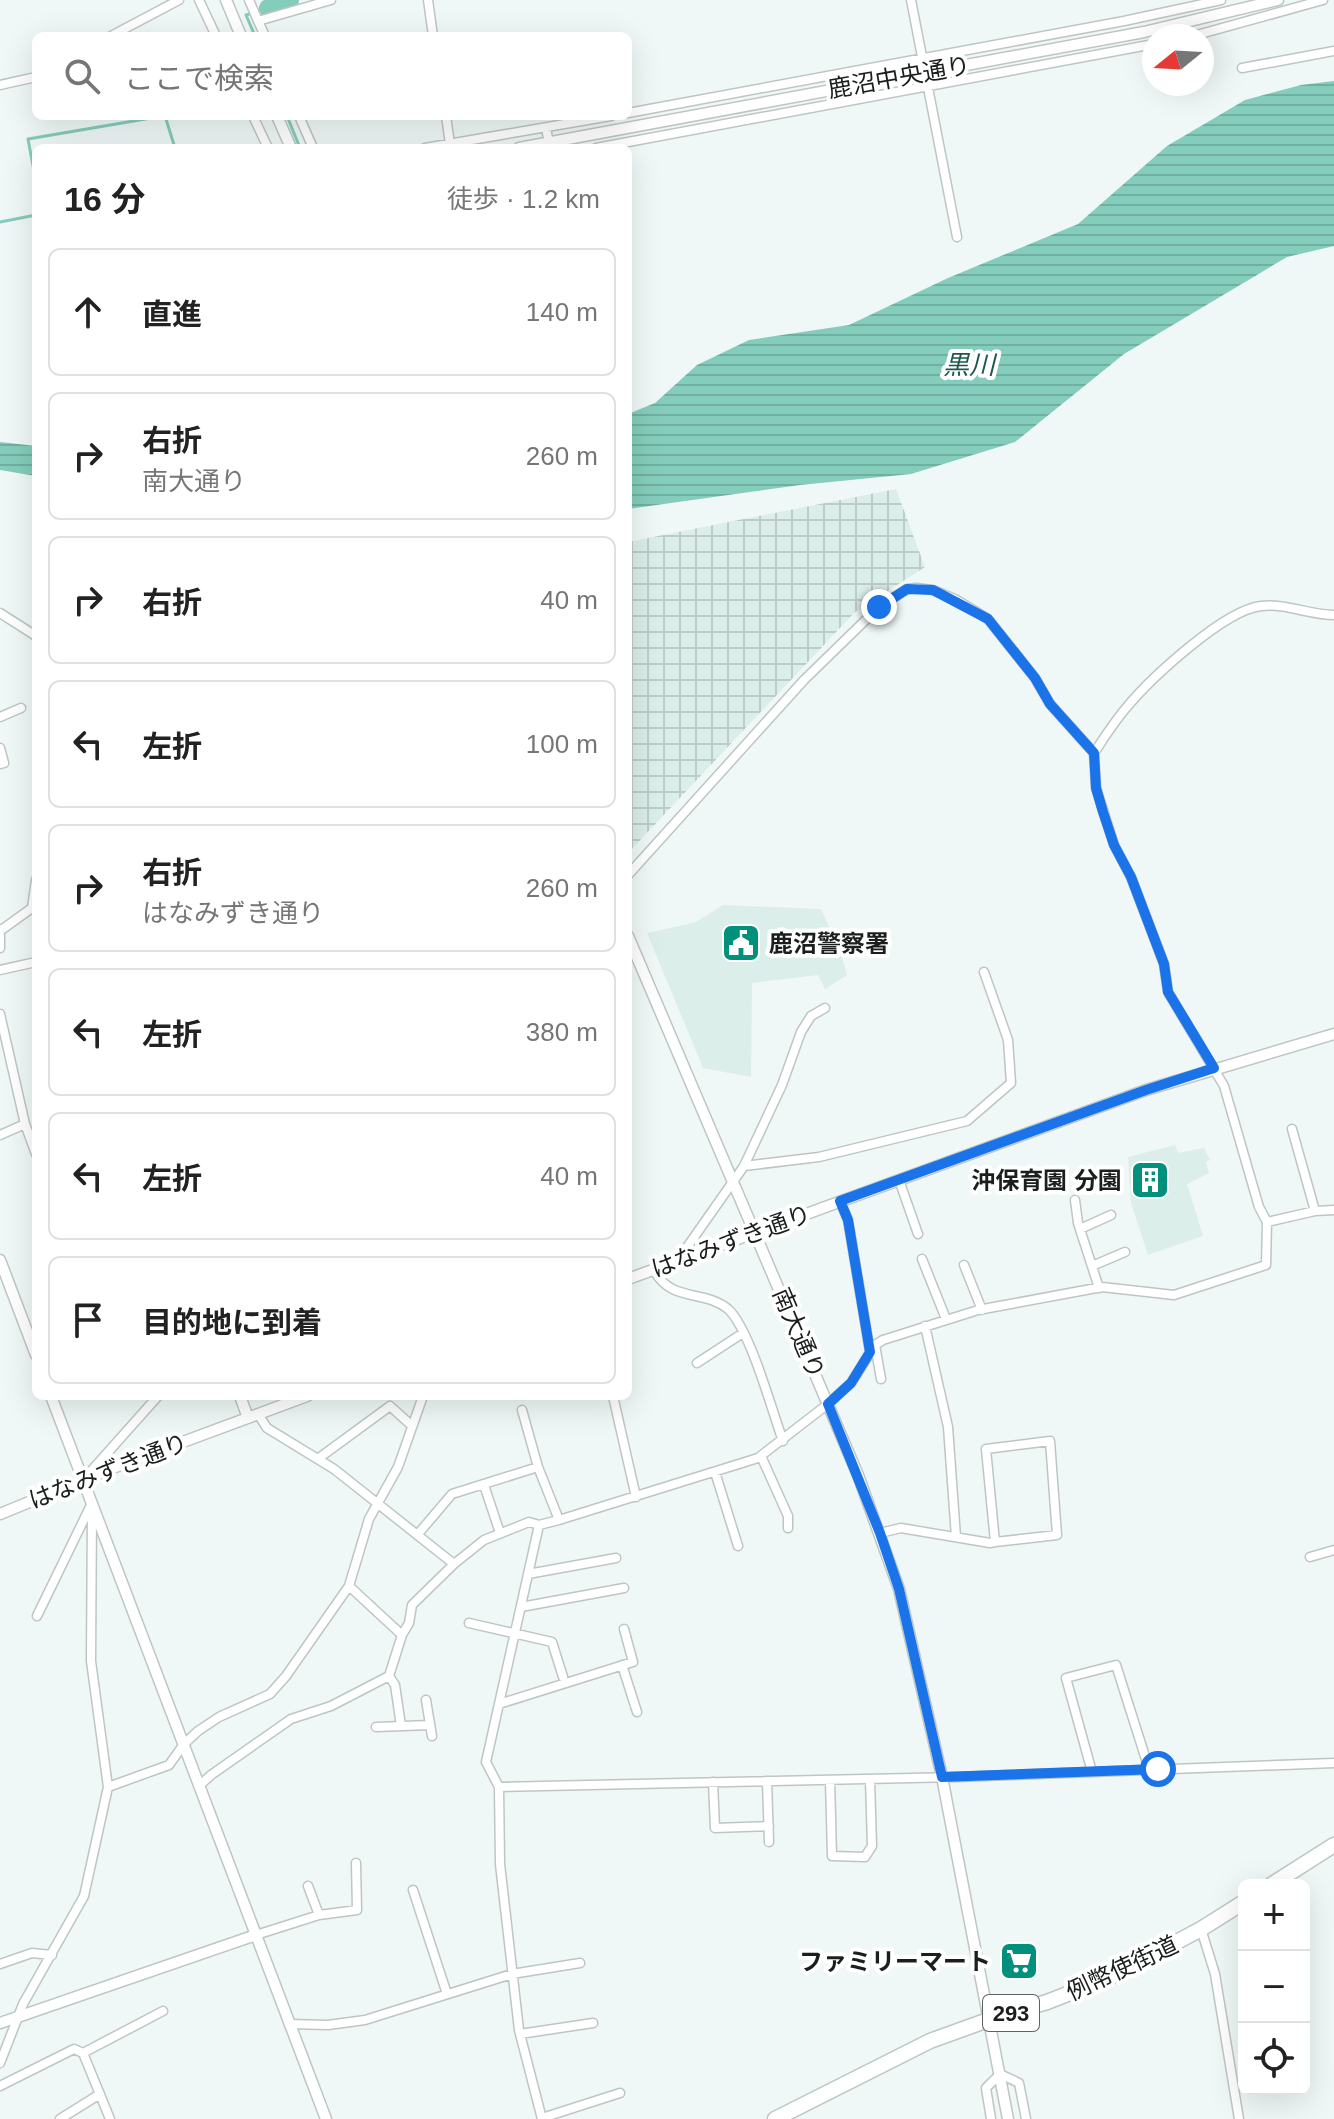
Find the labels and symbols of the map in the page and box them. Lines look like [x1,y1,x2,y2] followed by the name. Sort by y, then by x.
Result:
[1142,24,1214,96] north arrow
[826,51,972,103] street label: 鹿沼中央通り
[943,350,998,380] water label: 黒川
[861,589,897,625] route end
[720,922,762,964] public building icon: 鹿沼警察署
[769,930,889,957] place label: 鹿沼警察署
[1129,1159,1171,1201] building icon: 沖保育園 分園
[971,1167,1122,1194] place label: 沖保育園 分園
[647,1200,815,1282] street label: はなみずき通り
[768,1284,830,1382] street label: 南大通り
[25,1428,191,1514] street label: はなみずき通り
[1140,1751,1176,1787] route start
[1062,1930,1182,2006] street label: 例幣使街道
[998,1940,1040,1982] supermarket icon: ファミリーマート
[799,1948,991,1975] place label: ファミリーマート
[983,1995,1039,2031] road number: 293

